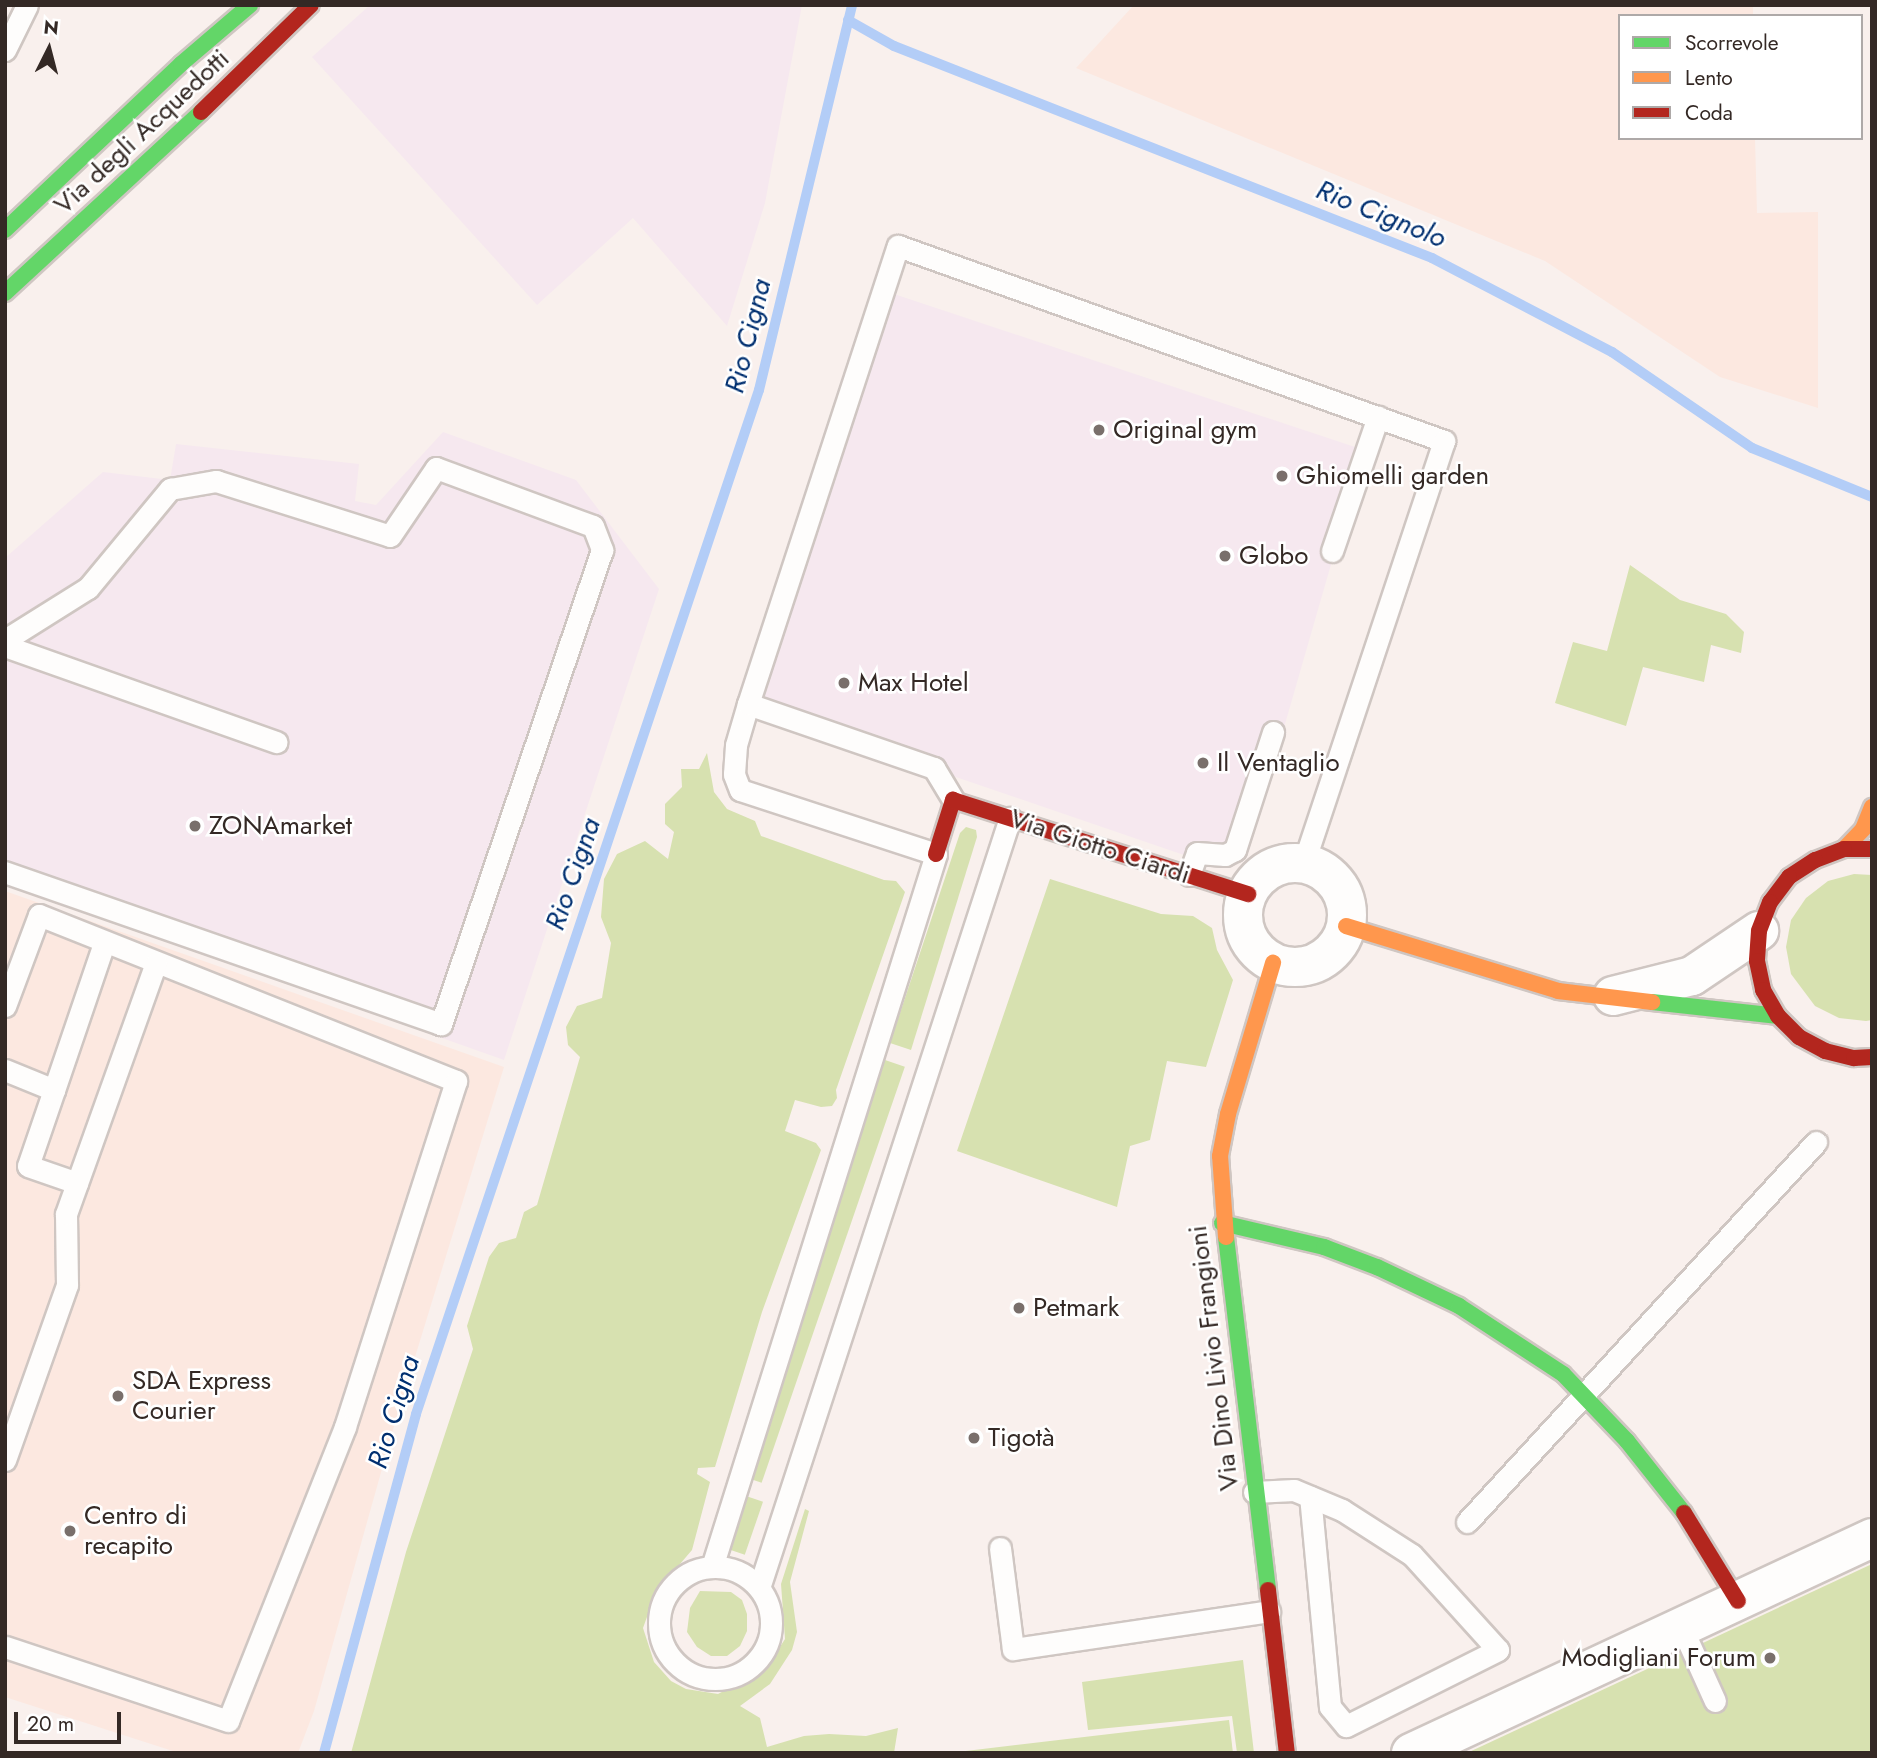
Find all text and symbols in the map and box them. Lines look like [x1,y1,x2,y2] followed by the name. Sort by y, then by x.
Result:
[42,13,60,42] text: N
[14,14,84,84] north arrow
[1618,14,1863,140] legend
[1685,28,1779,58] text: Scorrevole
[48,43,236,221] street label: Via degli Acquedotti
[1685,63,1733,93] text: Lento
[1685,98,1733,128] text: Coda
[1311,173,1451,255] water label: Rio Cignolo
[718,275,778,397] water label: Rio Cigna
[1113,414,1257,446] place label: Original gym
[1091,422,1107,438] marker: Original gym
[1296,460,1489,492] place label: Ghiomelli garden
[1274,468,1290,484] marker: Ghiomelli garden
[1239,540,1308,572] place label: Globo
[1217,548,1233,564] marker: Globo
[858,667,969,699] place label: Max Hotel
[836,675,852,691] marker: Max Hotel
[1217,747,1340,779] place label: Il Ventaglio
[1195,755,1211,771] marker: Il Ventaglio
[1006,803,1194,891] street label: Via Giotto Ciardi
[209,810,352,842] place label: ZONAmarket
[538,813,608,935] water label: Rio Cigna
[187,818,203,834] marker: ZONAmarket
[1182,1224,1246,1492] street label: Via Dino Livio Frangioni
[1033,1292,1119,1324] place label: Petmark
[1011,1300,1027,1316] marker: Petmark
[361,1351,427,1473] water label: Rio Cigna
[132,1365,271,1426] place label: SDA Express Courier
[110,1388,126,1404] marker: SDA Express Courier
[988,1422,1055,1454] place label: Tigotà
[966,1430,982,1446] marker: Tigotà
[84,1500,187,1562] place label: Centro di recapito
[62,1523,78,1539] marker: Centro di recapito
[1562,1642,1756,1674] place label: Modigliani Forum
[1762,1650,1778,1666] marker: Modigliani Forum
[18,1698,124,1742] scale bar
[27,1709,74,1739] text: 20 m

